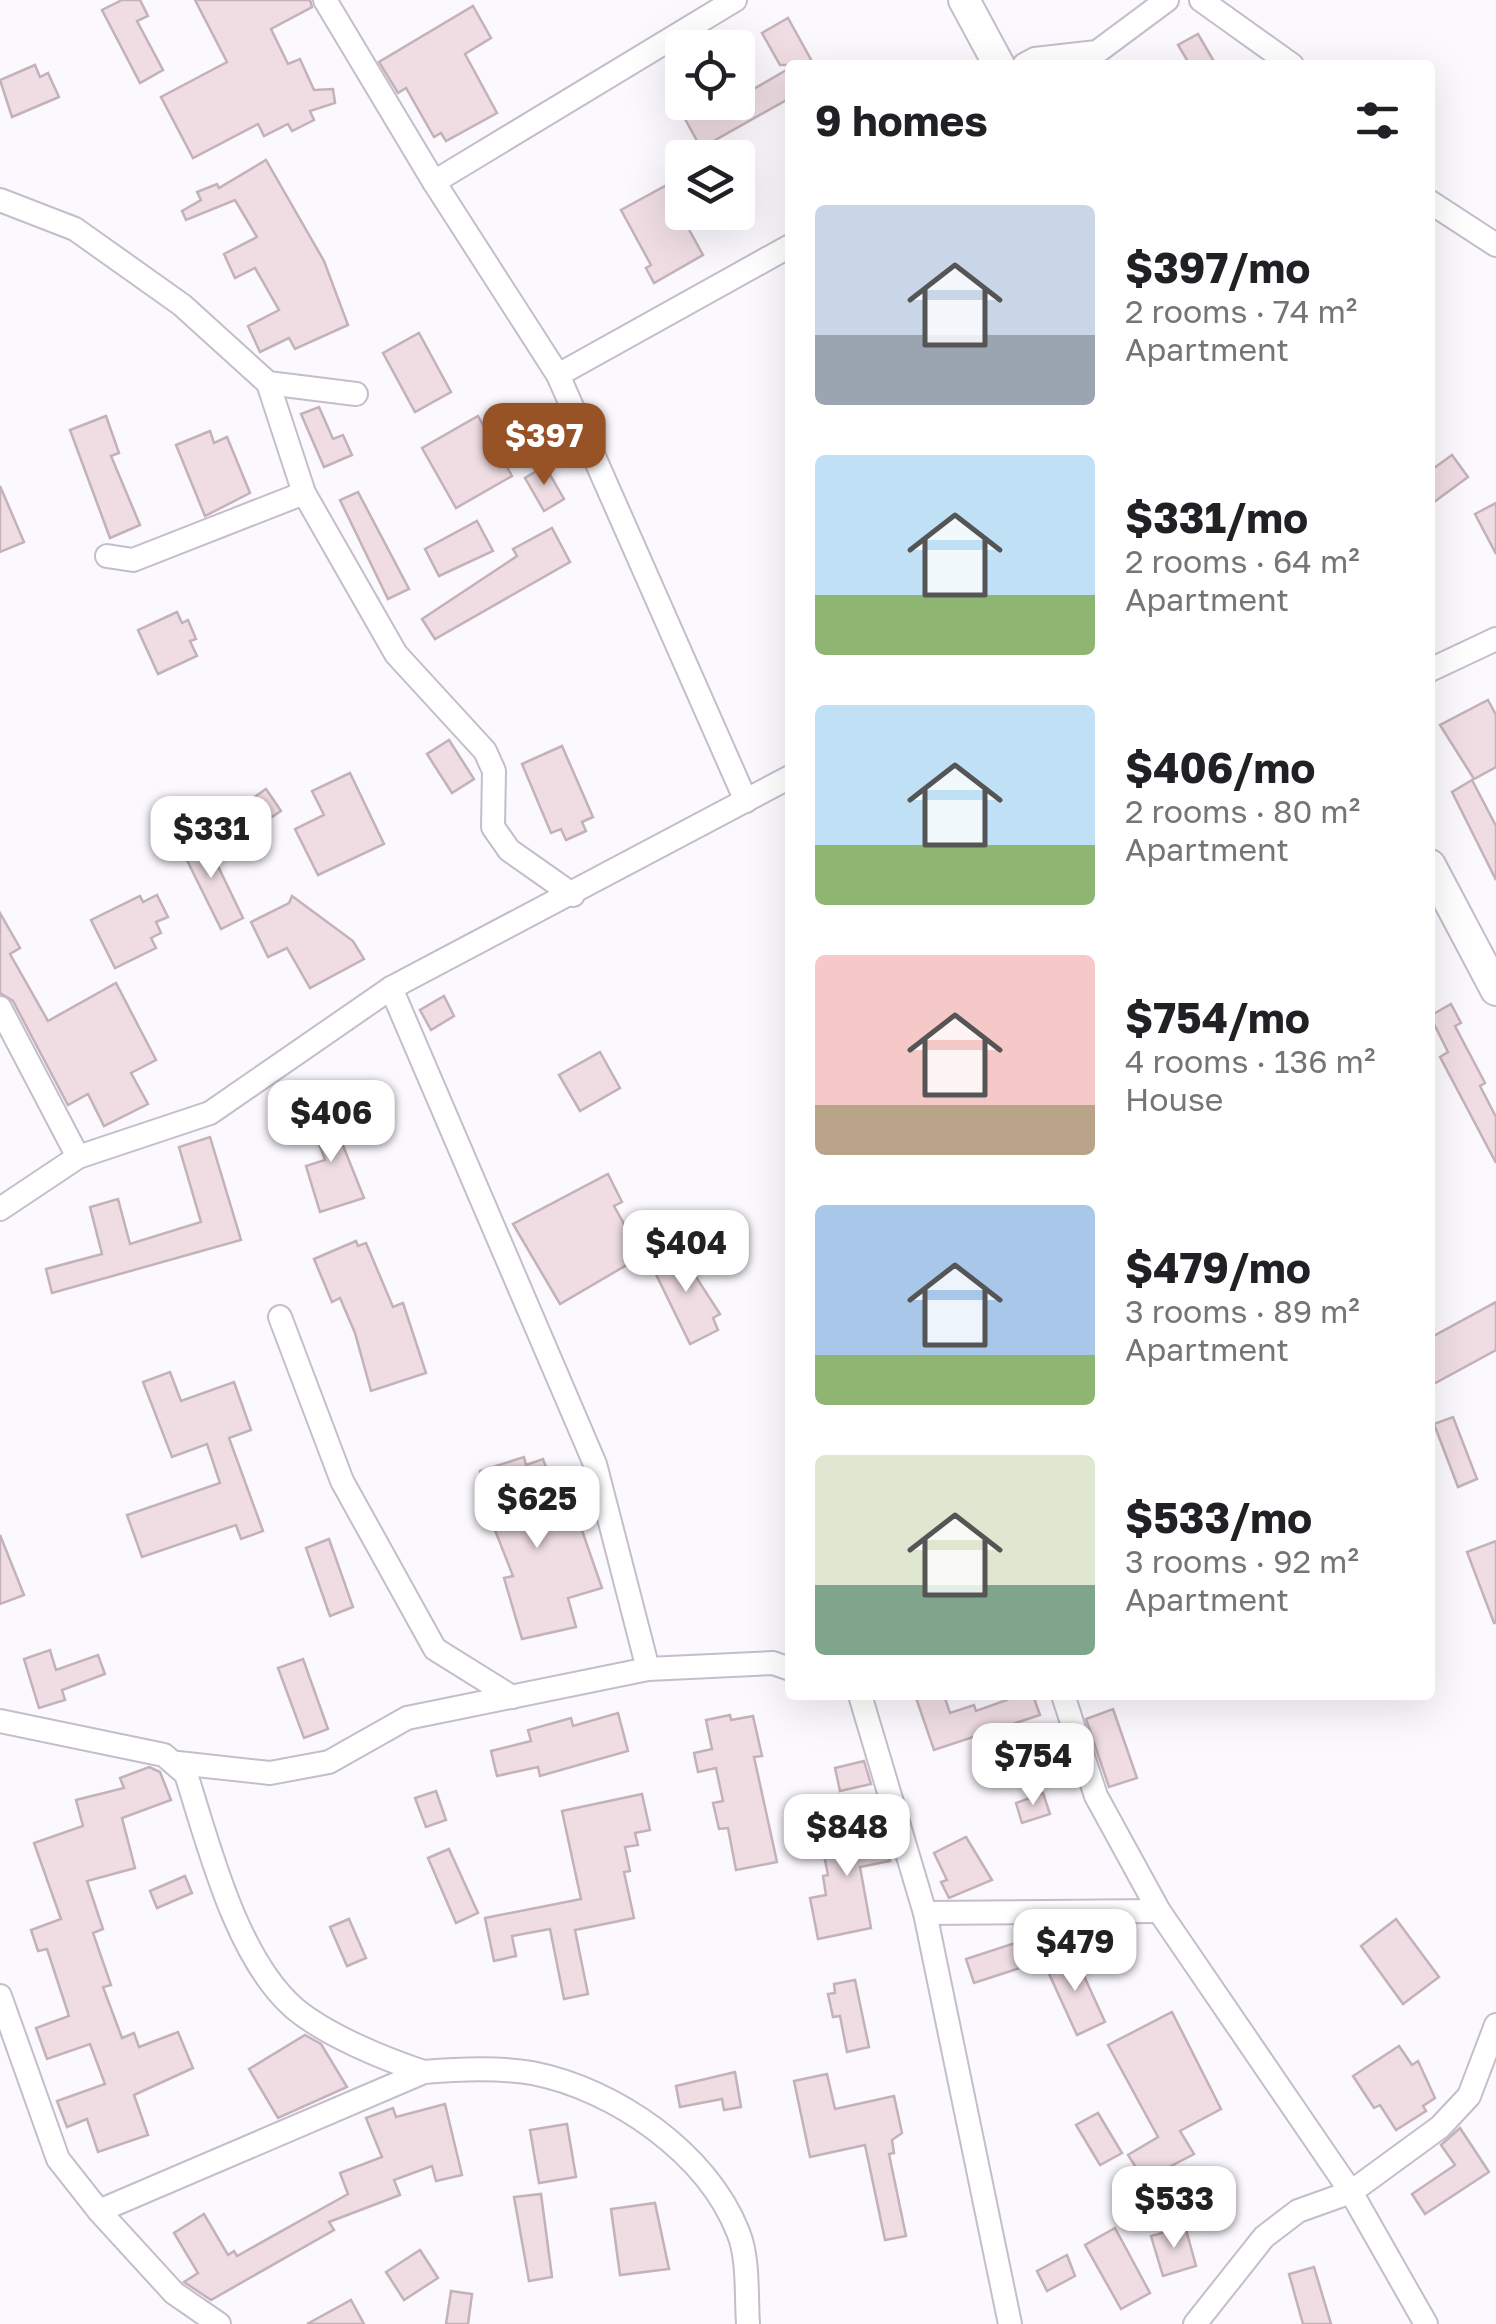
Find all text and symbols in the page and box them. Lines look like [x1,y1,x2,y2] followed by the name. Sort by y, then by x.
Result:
[665,30,755,230] map controls
[665,30,755,120] button: locate
[1350,93,1405,148] icon: filters
[815,95,988,145] text: 9 homes
[665,140,755,230] button: layers
[1125,242,1310,292] text: $397/mo
[895,245,1015,365] icon: home
[1125,292,1357,330] text: 2 rooms · 74 m²
[1125,330,1289,368] text: Apartment
[485,403,603,488] pin: $397
[505,416,583,454] text: $397
[1125,492,1308,542] text: $331/mo
[895,495,1015,615] icon: home
[1125,542,1360,580] text: 2 rooms · 64 m²
[1125,580,1289,618] text: Apartment
[1125,742,1315,792] text: $406/mo
[895,745,1015,865] icon: home
[1125,792,1360,830] text: 2 rooms · 80 m²
[152,796,270,881] pin: $331
[173,809,249,847] text: $331
[1125,830,1289,868] text: Apartment
[1125,992,1310,1042] text: $754/mo
[895,995,1015,1115] icon: home
[1125,1042,1375,1080] text: 4 rooms · 136 m²
[272,1080,390,1165] pin: $406
[1125,1080,1223,1118] text: House
[290,1093,372,1131] text: $406
[627,1210,745,1295] pin: $404
[645,1223,727,1261] text: $404
[1125,1242,1311,1292] text: $479/mo
[895,1245,1015,1365] icon: home
[1125,1292,1360,1330] text: 3 rooms · 89 m²
[1125,1330,1289,1368] text: Apartment
[478,1466,596,1551] pin: $625
[497,1479,577,1517] text: $625
[1125,1492,1312,1542] text: $533/mo
[895,1495,1015,1615] icon: home
[1125,1542,1359,1580] text: 3 rooms · 92 m²
[1125,1580,1289,1618] text: Apartment
[974,1723,1092,1808] pin: $754
[994,1736,1072,1774] text: $754
[788,1794,906,1879] pin: $848
[806,1807,888,1845] text: $848
[1016,1909,1134,1994] pin: $479
[1035,1922,1115,1960] text: $479
[1115,2166,1233,2251] pin: $533
[1134,2179,1214,2217] text: $533

